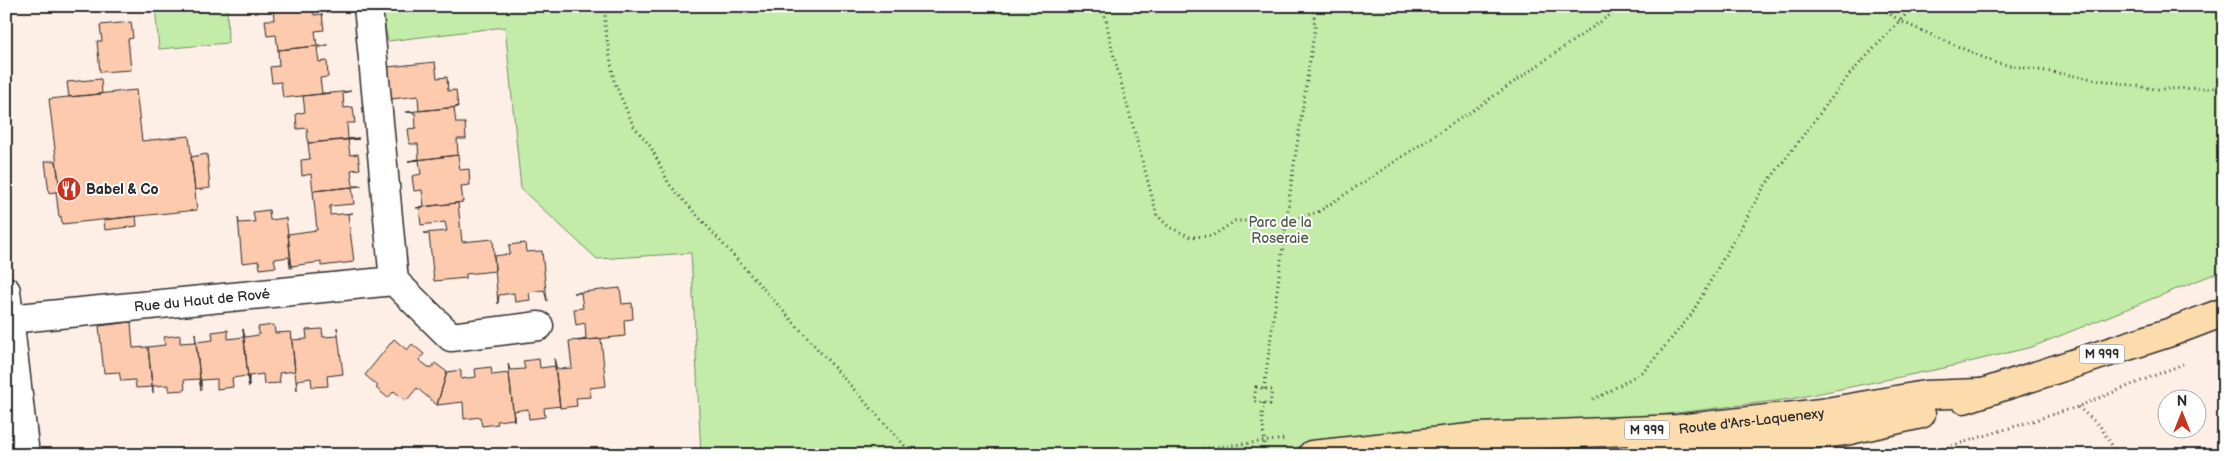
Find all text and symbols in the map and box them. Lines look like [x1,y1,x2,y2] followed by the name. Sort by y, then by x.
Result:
[56,176,82,202] restaurant icon: Babel & Co
[86,181,158,198] place label: Babel & Co
[1248,214,1312,247] park label: Parc de la Roseraie
[133,285,271,316] street label: Rue du Haut de Rové
[2080,344,2124,364] road number: M 999
[2158,388,2208,438] north arrow
[2177,393,2187,410] text: N
[1678,404,1826,438] street label: Route d'Ars-Laquenexy
[1624,420,1670,440] road number: M 999

